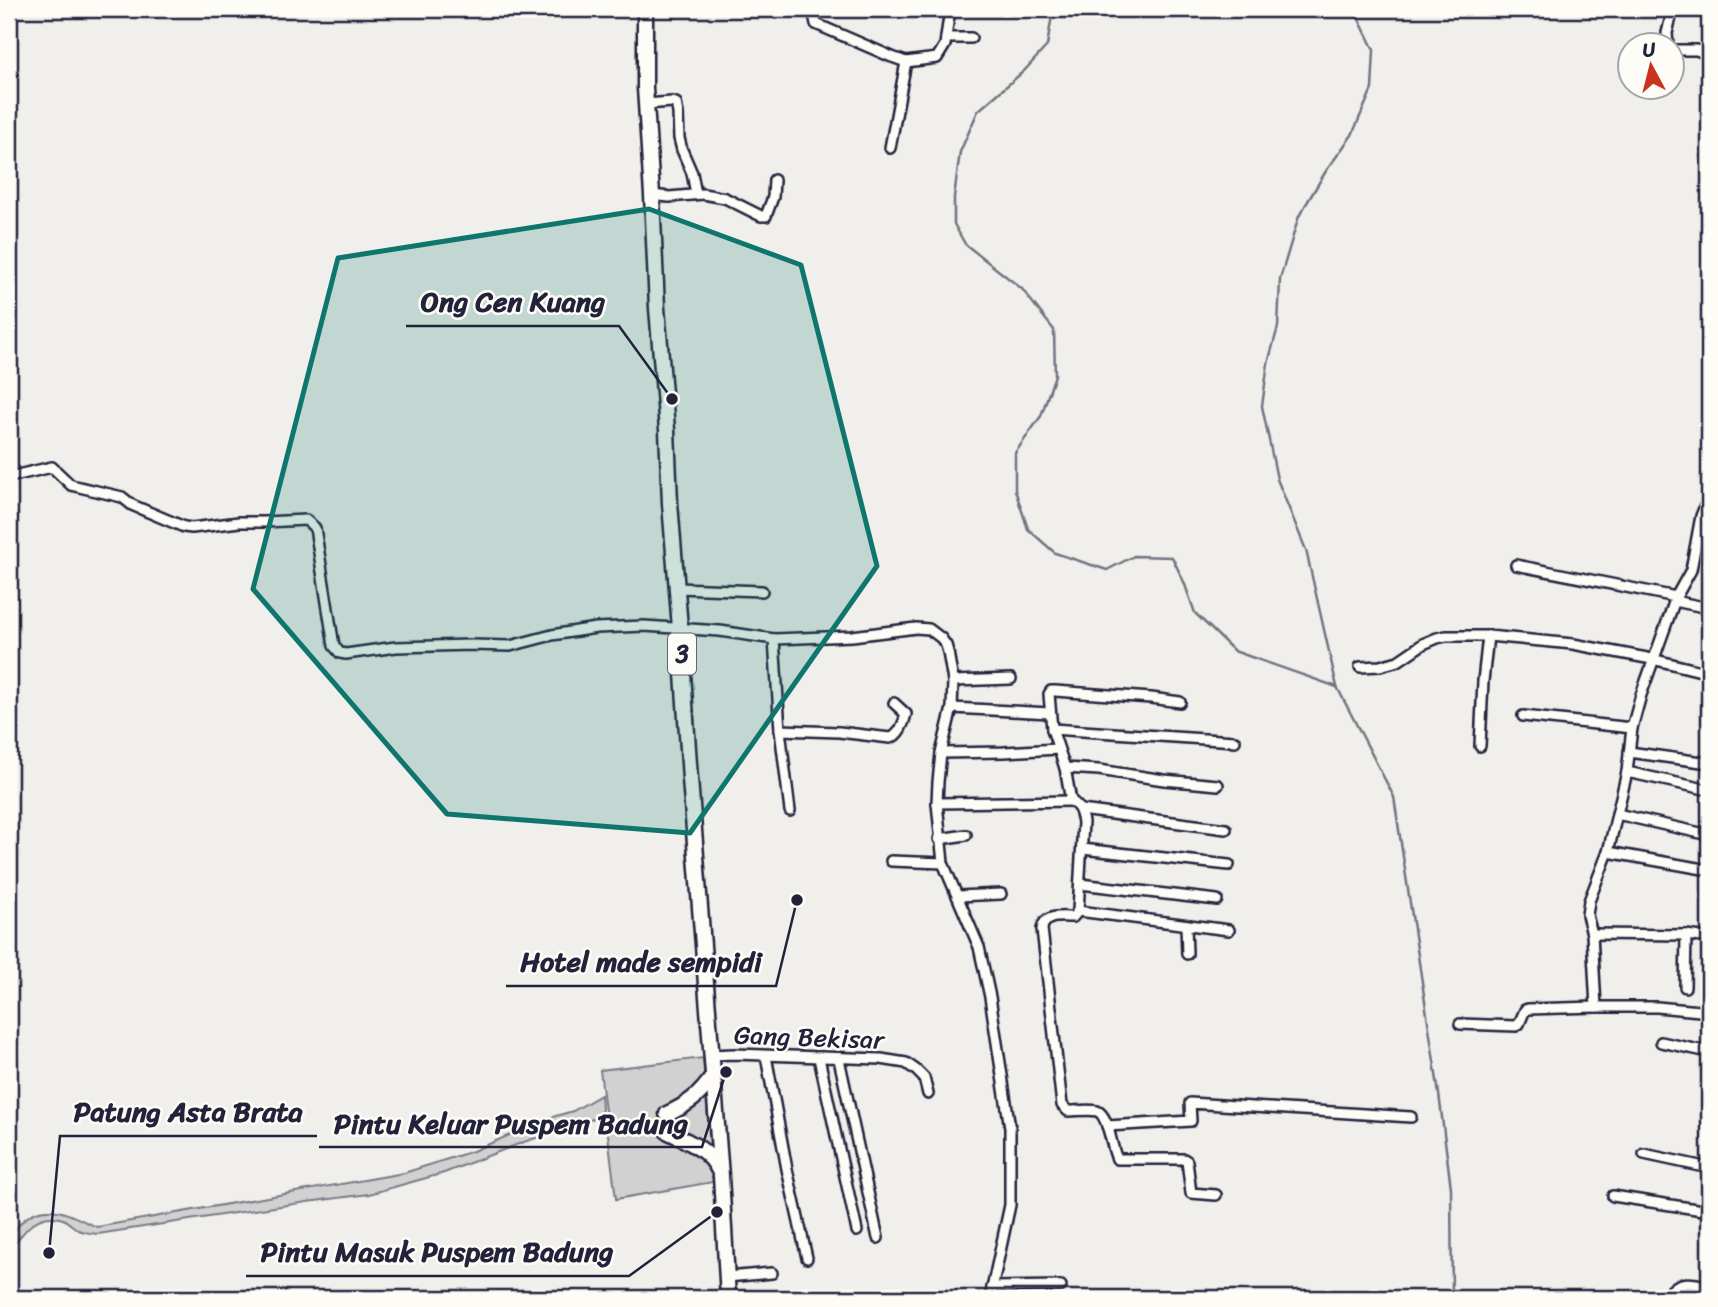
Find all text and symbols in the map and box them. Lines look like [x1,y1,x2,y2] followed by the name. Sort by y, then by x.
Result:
[1616,32,1686,102] north arrow
[1641,32,1659,67] text: U
[406,277,619,326] callout: Ong Cen Kuang
[421,277,605,326] text: Ong Cen Kuang
[668,634,696,674] road number: 3
[506,937,776,986] callout: Hotel made sempidi
[520,937,763,986] text: Hotel made sempidi
[733,1011,886,1063] street label: Gang Bekisar
[60,1087,317,1136] callout: Patung Asta Brata
[73,1087,304,1136] text: Patung Asta Brata
[319,1098,702,1147] callout: Pintu Keluar Puspem Badung
[334,1099,688,1148] text: Pintu Keluar Puspem Badung
[246,1227,629,1276] callout: Pintu Masuk Puspem Badung
[261,1227,613,1276] text: Pintu Masuk Puspem Badung

